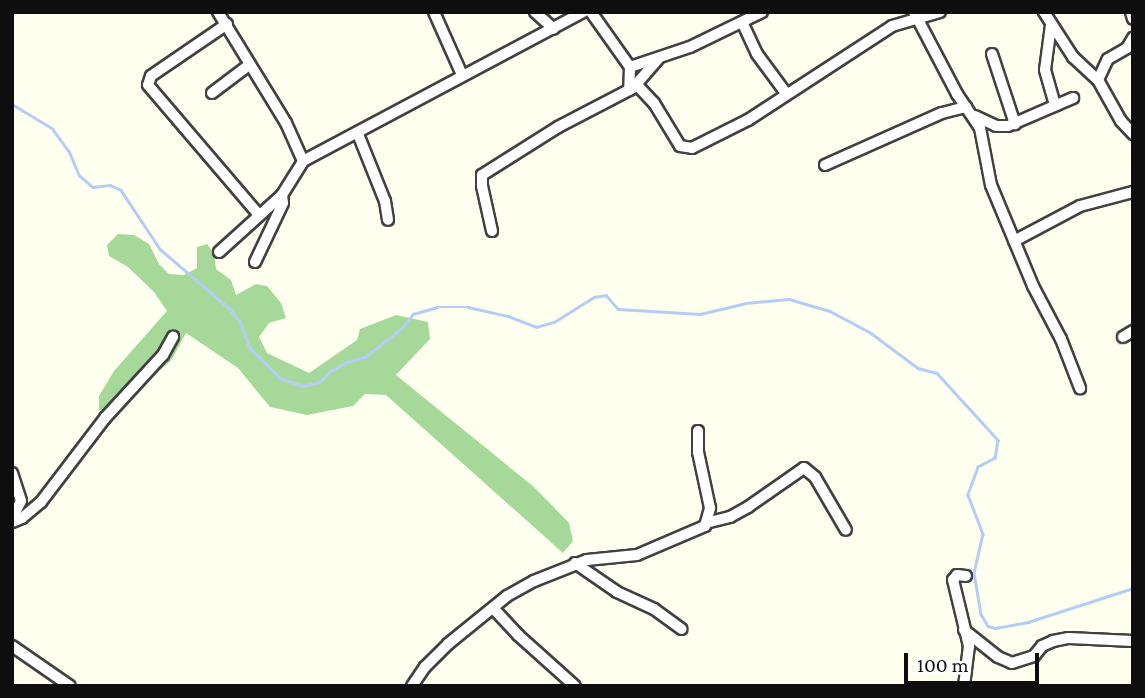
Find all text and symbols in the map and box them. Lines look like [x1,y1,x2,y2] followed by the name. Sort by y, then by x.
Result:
[907,638,1042,682] scale bar
[917,653,969,677] text: 100 m

